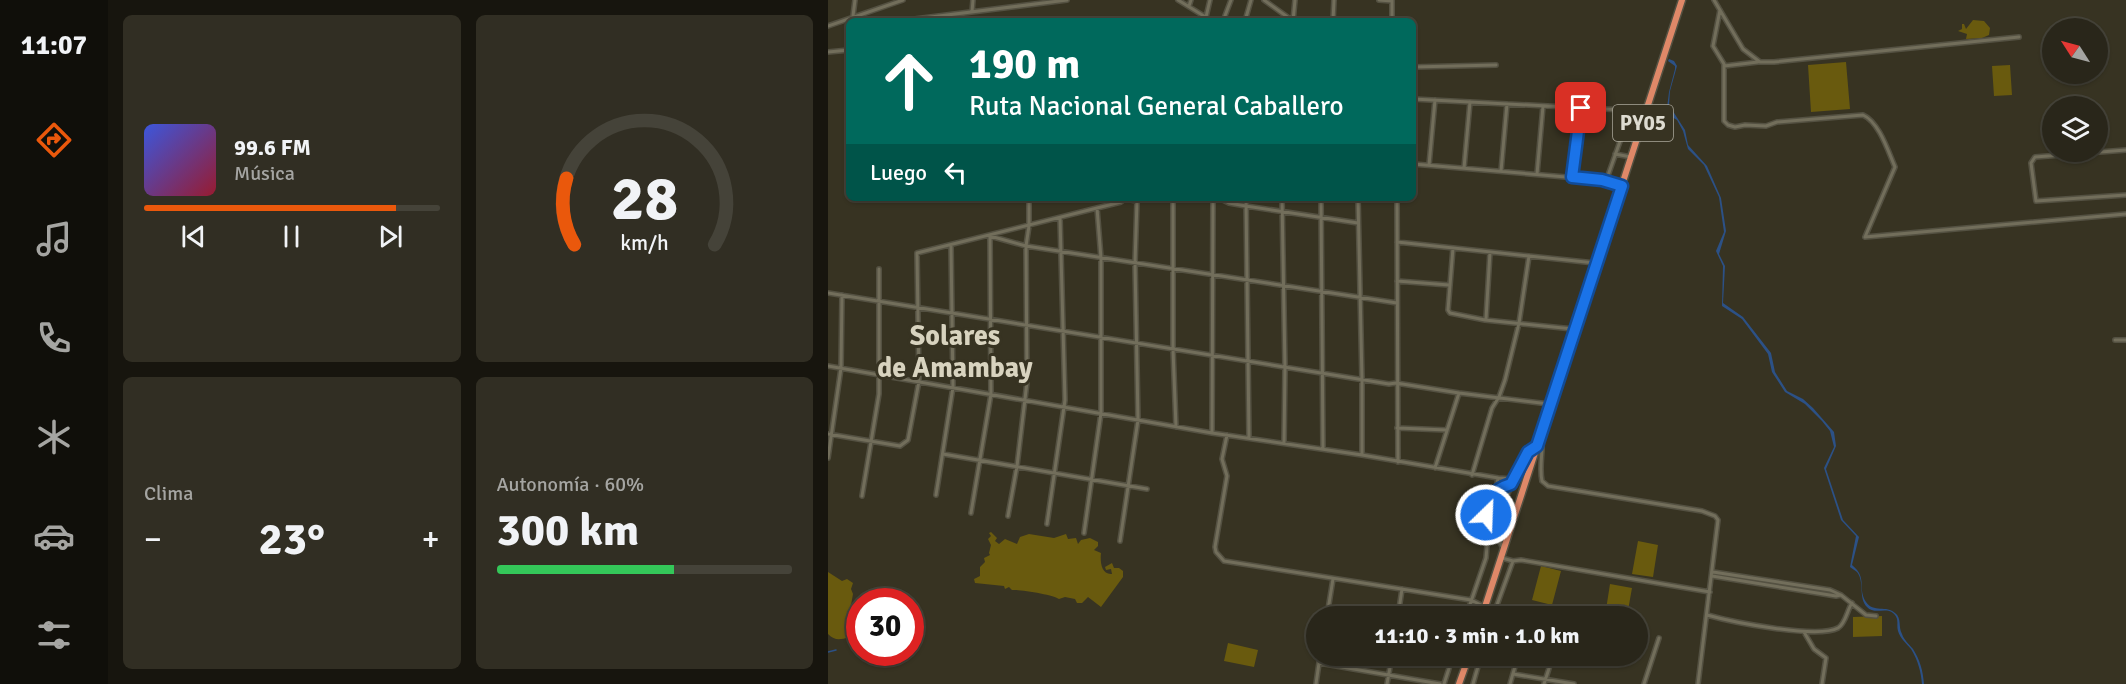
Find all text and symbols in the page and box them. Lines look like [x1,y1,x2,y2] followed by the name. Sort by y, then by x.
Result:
[2042,18,2108,84] north arrow
[2042,18,2108,162] map controls
[21,29,87,62] text: 11:07
[969,39,1080,90] text: 190 m
[870,42,948,120] icon: ahead
[1555,82,1606,133] pin
[969,90,1343,123] text: Ruta Nacional General Caballero
[1564,91,1597,124] icon: arrive
[2042,96,2108,162] button: layers
[1613,105,1673,141] road number: PY05
[33,119,75,161] icon: directions
[234,134,311,161] text: 99.6 FM
[939,156,972,189] icon: left
[870,159,927,186] text: Luego
[234,161,295,186] text: Música
[611,161,678,238] text: 28
[33,218,75,260] icon: music
[177,220,210,253] icon: previous
[275,220,308,253] icon: pause
[374,220,407,253] icon: next
[620,231,669,257] text: km/h
[33,317,75,359] icon: phone
[877,319,1033,385] district label: Solares de Amambay
[33,416,75,458] icon: climate
[497,472,644,497] text: Autonomía · 60%
[144,481,193,506] text: Clima
[1454,483,1518,547] position arrow
[497,503,639,558] text: 300 km
[258,512,325,567] text: 23°
[33,515,75,557] icon: car
[144,519,162,560] text: −
[422,519,439,560] text: +
[846,588,924,666] speed limit sign: 30
[33,614,75,656] icon: filters
[1374,622,1580,649] text: 11:10 · 3 min · 1.0 km

